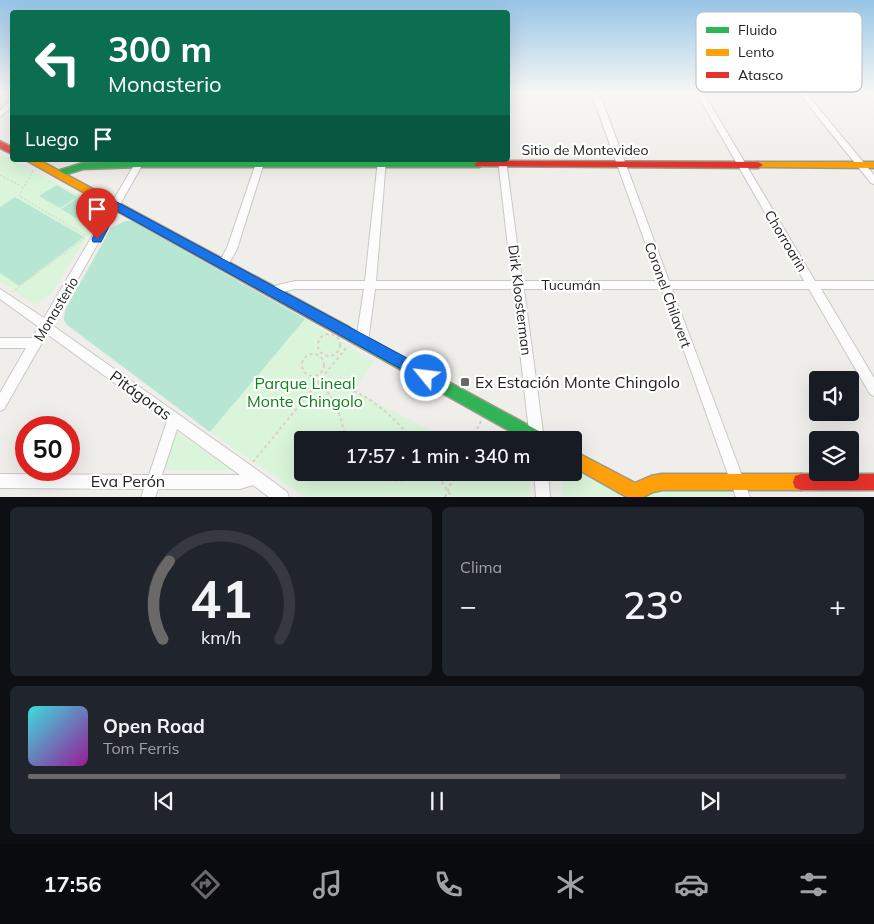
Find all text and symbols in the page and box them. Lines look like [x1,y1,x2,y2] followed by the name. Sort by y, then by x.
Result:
[696,12,862,92] legend
[738,21,777,39] text: Fluido
[108,27,212,71] text: 300 m
[25,30,90,95] icon: left
[738,43,774,61] text: Lento
[738,66,783,84] text: Atasco
[108,70,222,98] text: Monasterio
[89,125,117,153] icon: arrive
[25,127,79,151] text: Luego
[522,141,648,159] street label: Sitio de Montevideo
[76,188,118,239] pin
[83,195,111,223] icon: arrive
[761,207,811,275] street label: Chorroarin
[641,240,695,350] street label: Coronel Chilavert
[504,244,536,356] street label: Dirk Kloosterman
[30,273,82,345] street label: Monasterio
[541,276,601,294] street label: Tucumán
[399,349,451,401] position arrow
[106,366,176,424] street label: Pitágoras
[809,371,859,481] map controls
[809,371,859,421] button: sound
[475,372,680,392] place label: Ex Estación Monte Chingolo
[247,373,363,411] park label: Parque Lineal Monte Chingolo
[459,376,471,388] marker: Ex Estación Monte Chingolo
[15,416,80,481] speed limit sign: 50
[809,431,859,481] button: layers
[345,444,531,468] text: 17:57 · 1 min · 340 m
[91,471,165,491] street label: Eva Perón
[460,557,502,577] text: Clima
[190,566,252,631] text: 41
[623,581,683,629] text: 23°
[460,588,477,623] text: −
[829,588,846,623] text: +
[201,626,241,648] text: km/h
[103,714,205,738] text: Open Road
[103,738,180,758] text: Tom Ferris
[150,787,178,815] icon: previous
[423,787,451,815] icon: pause
[696,787,724,815] icon: next
[188,867,223,902] icon: directions
[310,867,345,902] icon: music
[431,867,466,902] icon: phone
[553,867,588,902] icon: climate
[674,867,709,902] icon: car
[796,867,831,902] icon: filters
[43,870,102,898] text: 17:56

